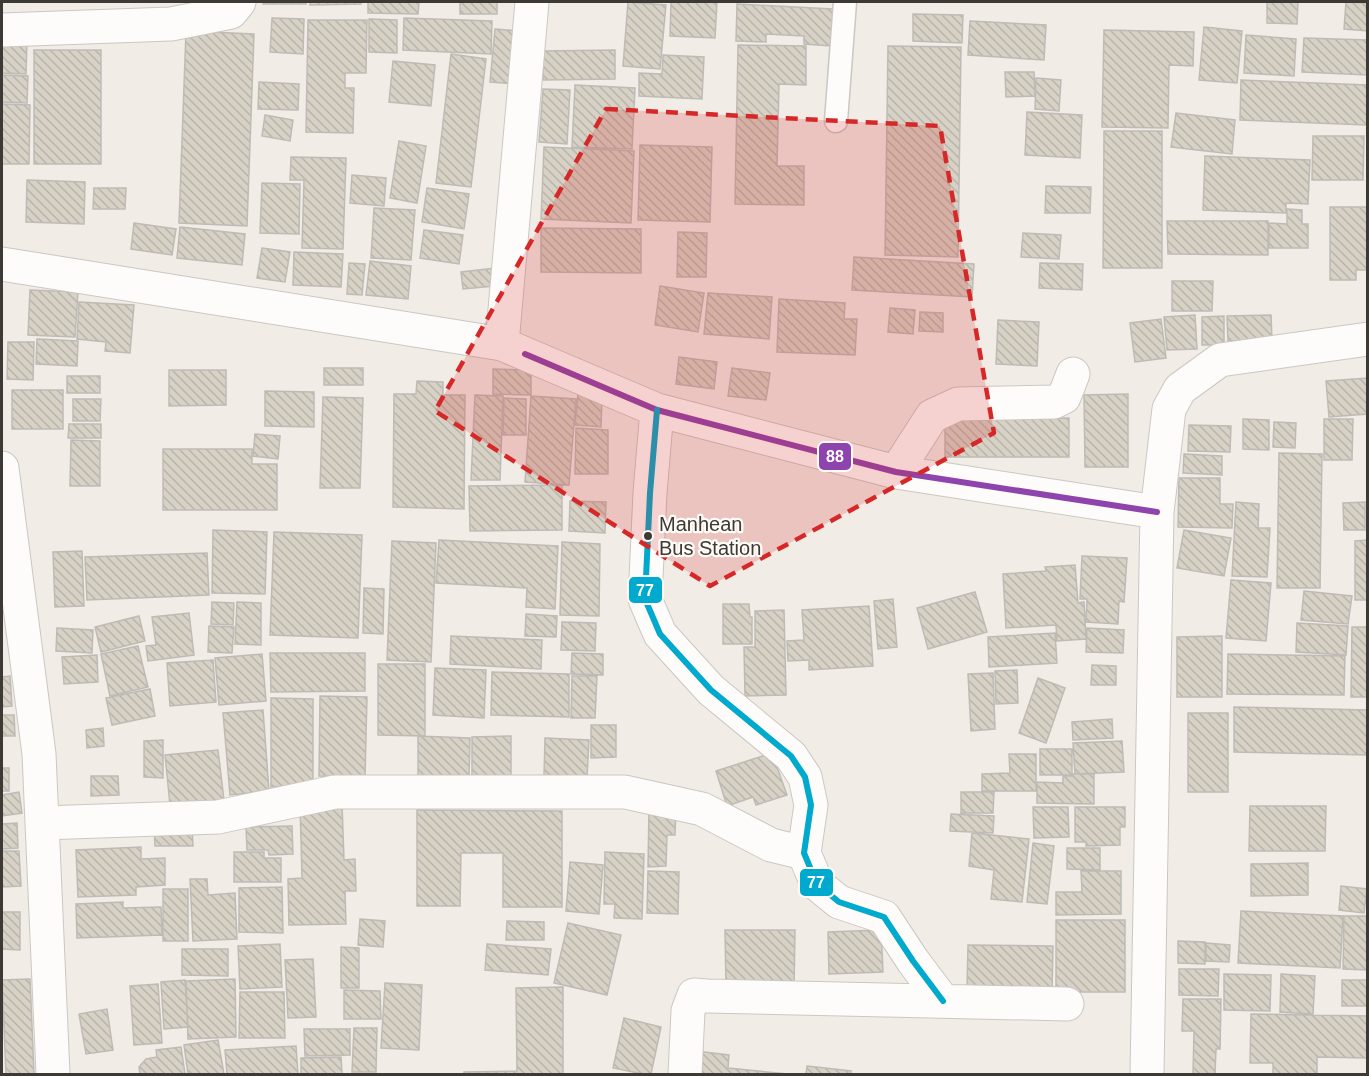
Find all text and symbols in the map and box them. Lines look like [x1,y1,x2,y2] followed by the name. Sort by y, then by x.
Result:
[818,442,852,471] line badge: 88
[826,448,844,465] text: 88
[659,513,761,559] place label: Manhean Bus Station
[642,530,654,542] marker: Manhean Bus Station
[628,576,663,604] line badge: 77
[636,582,654,599] text: 77
[799,868,834,897] line badge: 77
[807,874,825,891] text: 77

